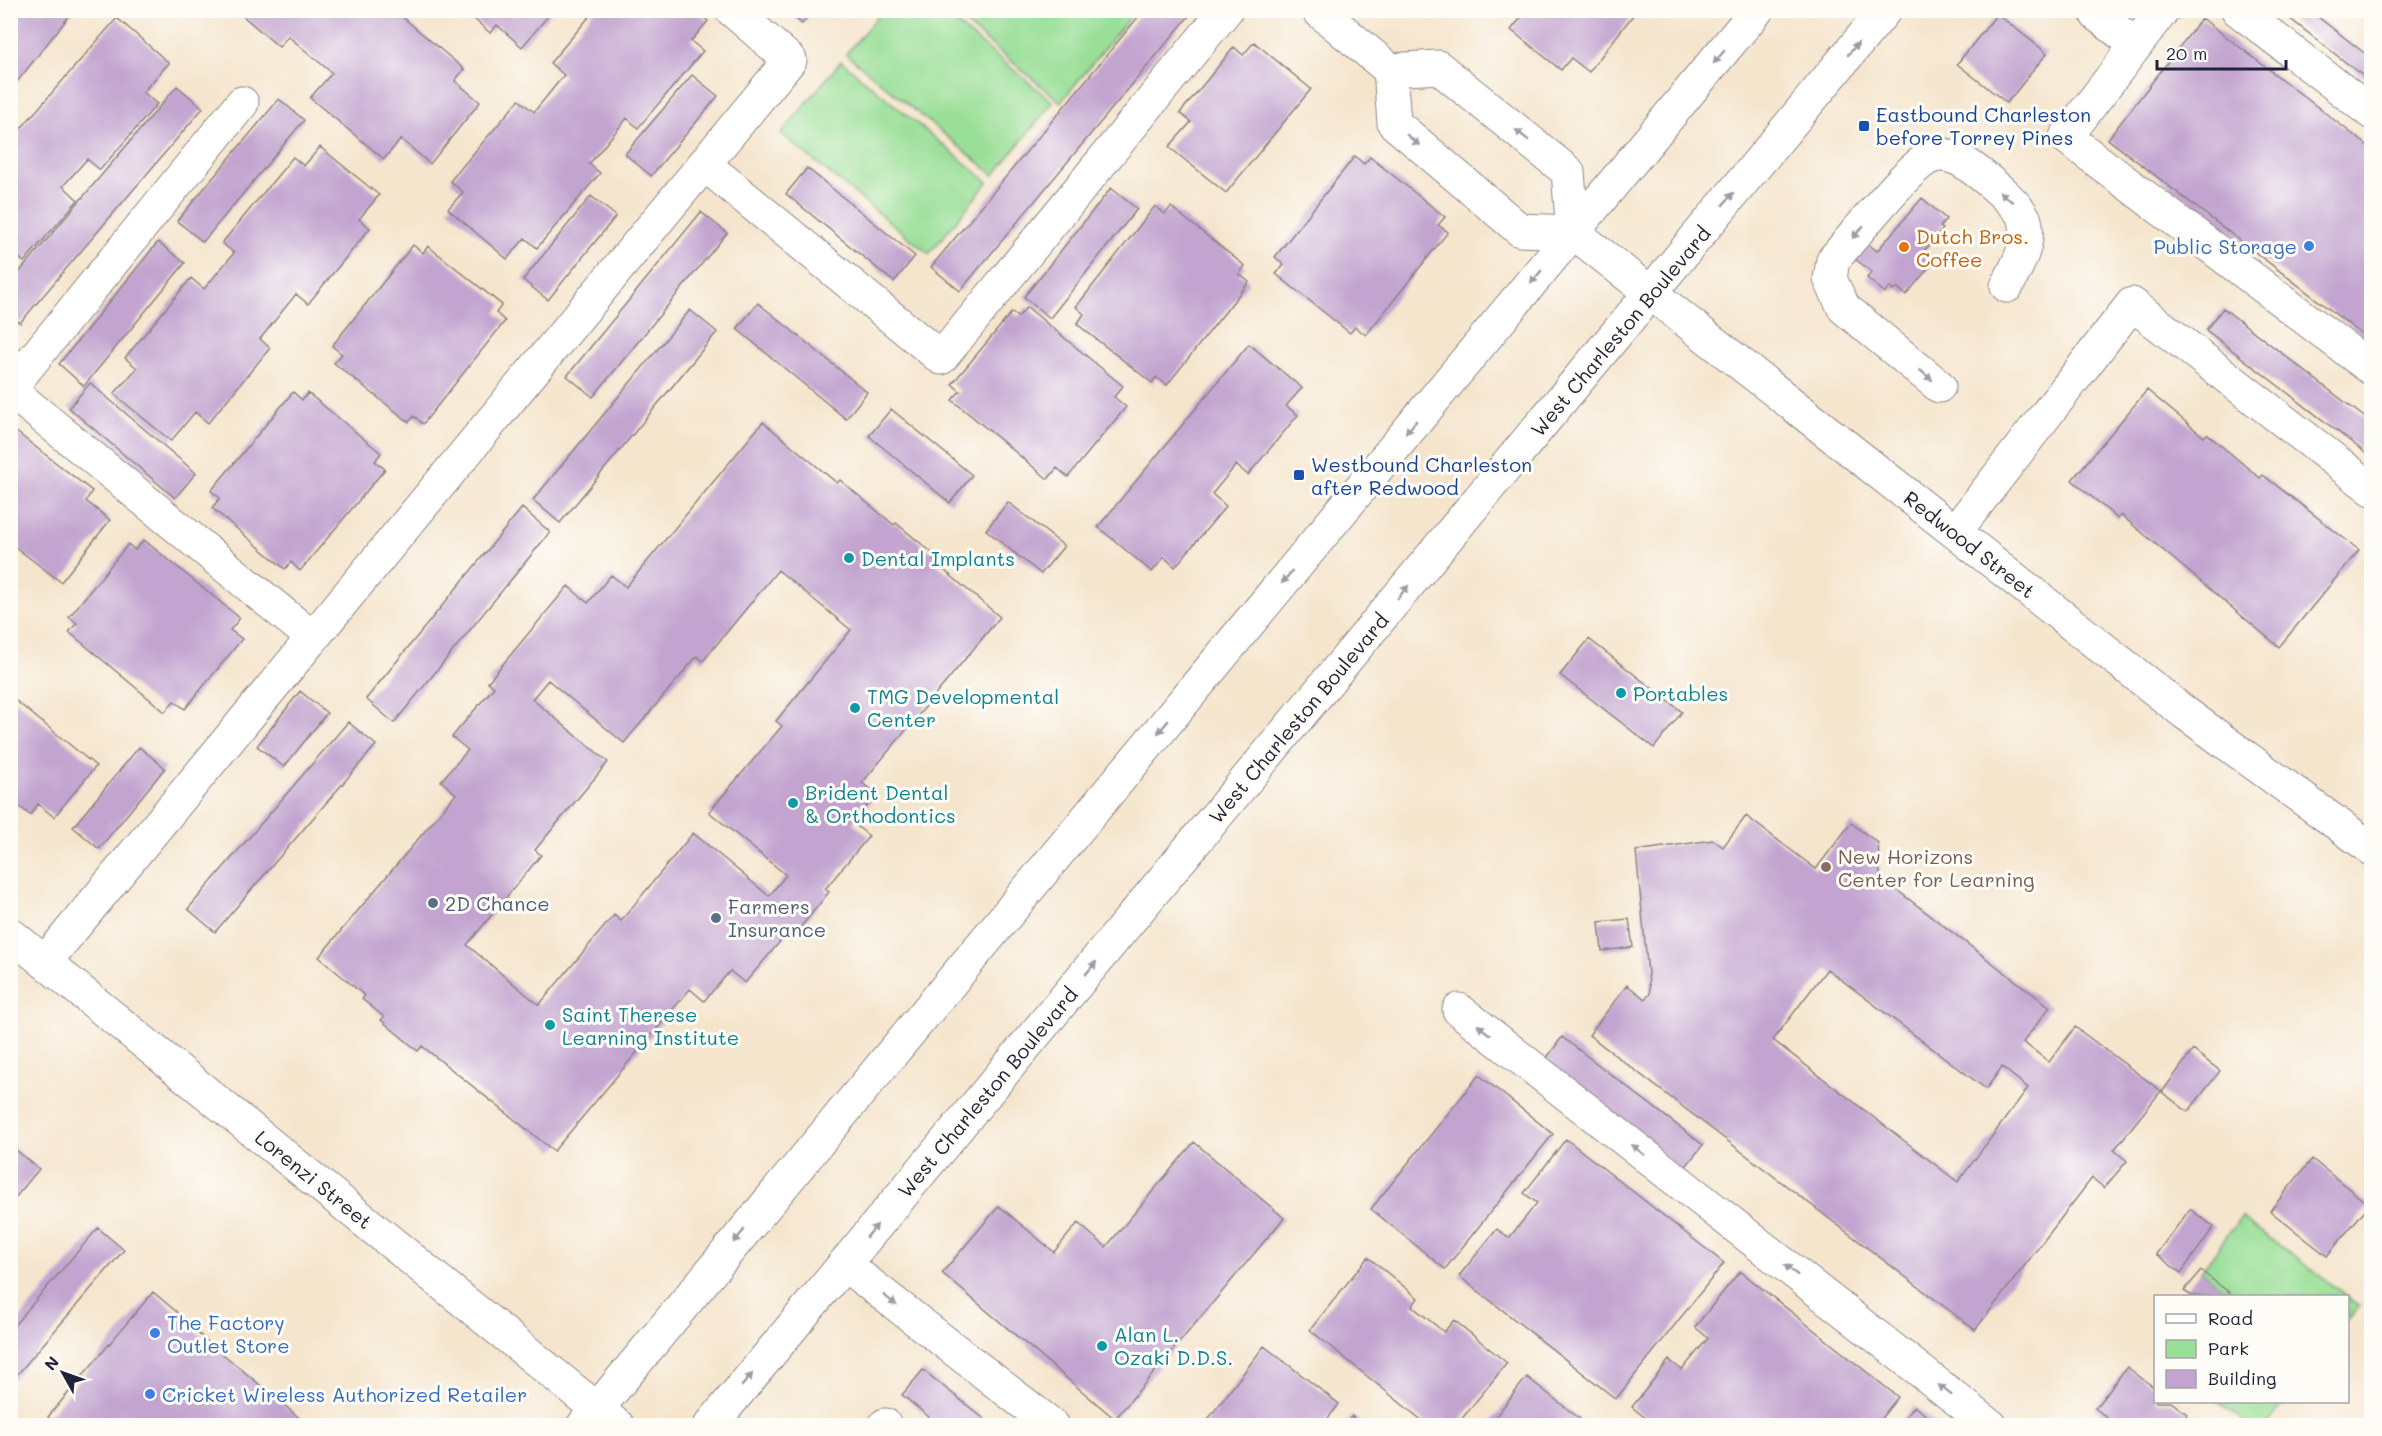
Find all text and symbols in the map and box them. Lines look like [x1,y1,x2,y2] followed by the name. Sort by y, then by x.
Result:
[2157,33,2286,71] scale bar
[1846,41,1859,57] one-way arrow
[2166,41,2207,65] text: 20 m
[1713,49,1725,64] one-way arrow
[1876,101,2091,150] place label: Eastbound Charleston before Torrey Pines
[1857,119,1871,133] marker: Eastbound Charleston before Torrey Pines
[1515,129,1530,142] one-way arrow
[1405,133,1420,146] one-way arrow
[1998,190,2014,203] one-way arrow
[1721,192,1734,207] one-way arrow
[1524,221,1716,441] street label: West Charleston Boulevard
[1916,223,2029,272] place label: Dutch Bros. Coffee
[1851,225,1864,240] one-way arrow
[2153,233,2297,259] place label: Public Storage
[2302,239,2316,253] marker: Public Storage
[1897,240,1911,254] marker: Dutch Bros. Coffee
[1529,269,1542,285] one-way arrow
[1918,369,1934,382] one-way arrow
[1405,419,1418,435] one-way arrow
[1311,451,1532,500] place label: Westbound Charleston after Redwood
[1292,468,1306,482] marker: Westbound Charleston after Redwood
[1899,485,2041,603] street label: Redwood Street
[861,545,1015,571] place label: Dental Implants
[842,551,856,565] marker: Dental Implants
[1281,569,1294,584] one-way arrow
[1397,584,1409,599] one-way arrow
[1202,608,1394,828] street label: West Charleston Boulevard
[1633,680,1728,706] place label: Portables
[867,683,1059,732] place label: TMG Developmental Center
[1614,686,1628,700] marker: Portables
[848,701,862,715] marker: TMG Developmental Center
[1156,719,1169,735] one-way arrow
[805,779,956,828] place label: Brident Dental & Orthodontics
[786,796,800,810] marker: Brident Dental & Orthodontics
[1838,843,2035,892] place label: New Horizons Center for Learning
[1819,860,1833,874] marker: New Horizons Center for Learning
[445,890,550,916] place label: 2D Chance
[728,893,826,942] place label: Farmers Insurance
[426,896,440,910] marker: 2D Chance
[709,911,723,925] marker: Farmers Insurance
[1084,960,1097,976] one-way arrow
[891,982,1083,1202] street label: West Charleston Boulevard
[562,1001,739,1050] place label: Saint Therese Learning Institute
[543,1018,557,1032] marker: Saint Therese Learning Institute
[1476,1023,1492,1036] one-way arrow
[250,1124,378,1234] street label: Lorenzi Street
[1630,1144,1645,1156] one-way arrow
[865,1223,878,1238] one-way arrow
[734,1229,746,1244] one-way arrow
[1784,1264,1799,1276] one-way arrow
[883,1293,898,1305] one-way arrow
[2154,1295,2349,1403] legend
[2208,1306,2253,1330] text: Road
[167,1309,290,1358] place label: The Factory Outlet Store
[1114,1321,1233,1370] place label: Alan L. Ozaki D.D.S.
[148,1326,162,1340] marker: The Factory Outlet Store
[2208,1336,2249,1360] text: Park
[1095,1339,1109,1353] marker: Alan L. Ozaki D.D.S.
[33,1343,93,1403] north arrow
[39,1352,63,1374] text: N
[2208,1366,2276,1390] text: Building
[741,1373,753,1388] one-way arrow
[162,1381,527,1407] place label: Cricket Wireless Authorized Retailer
[1937,1383,1953,1396] one-way arrow
[143,1387,157,1401] marker: Cricket Wireless Authorized Retailer

